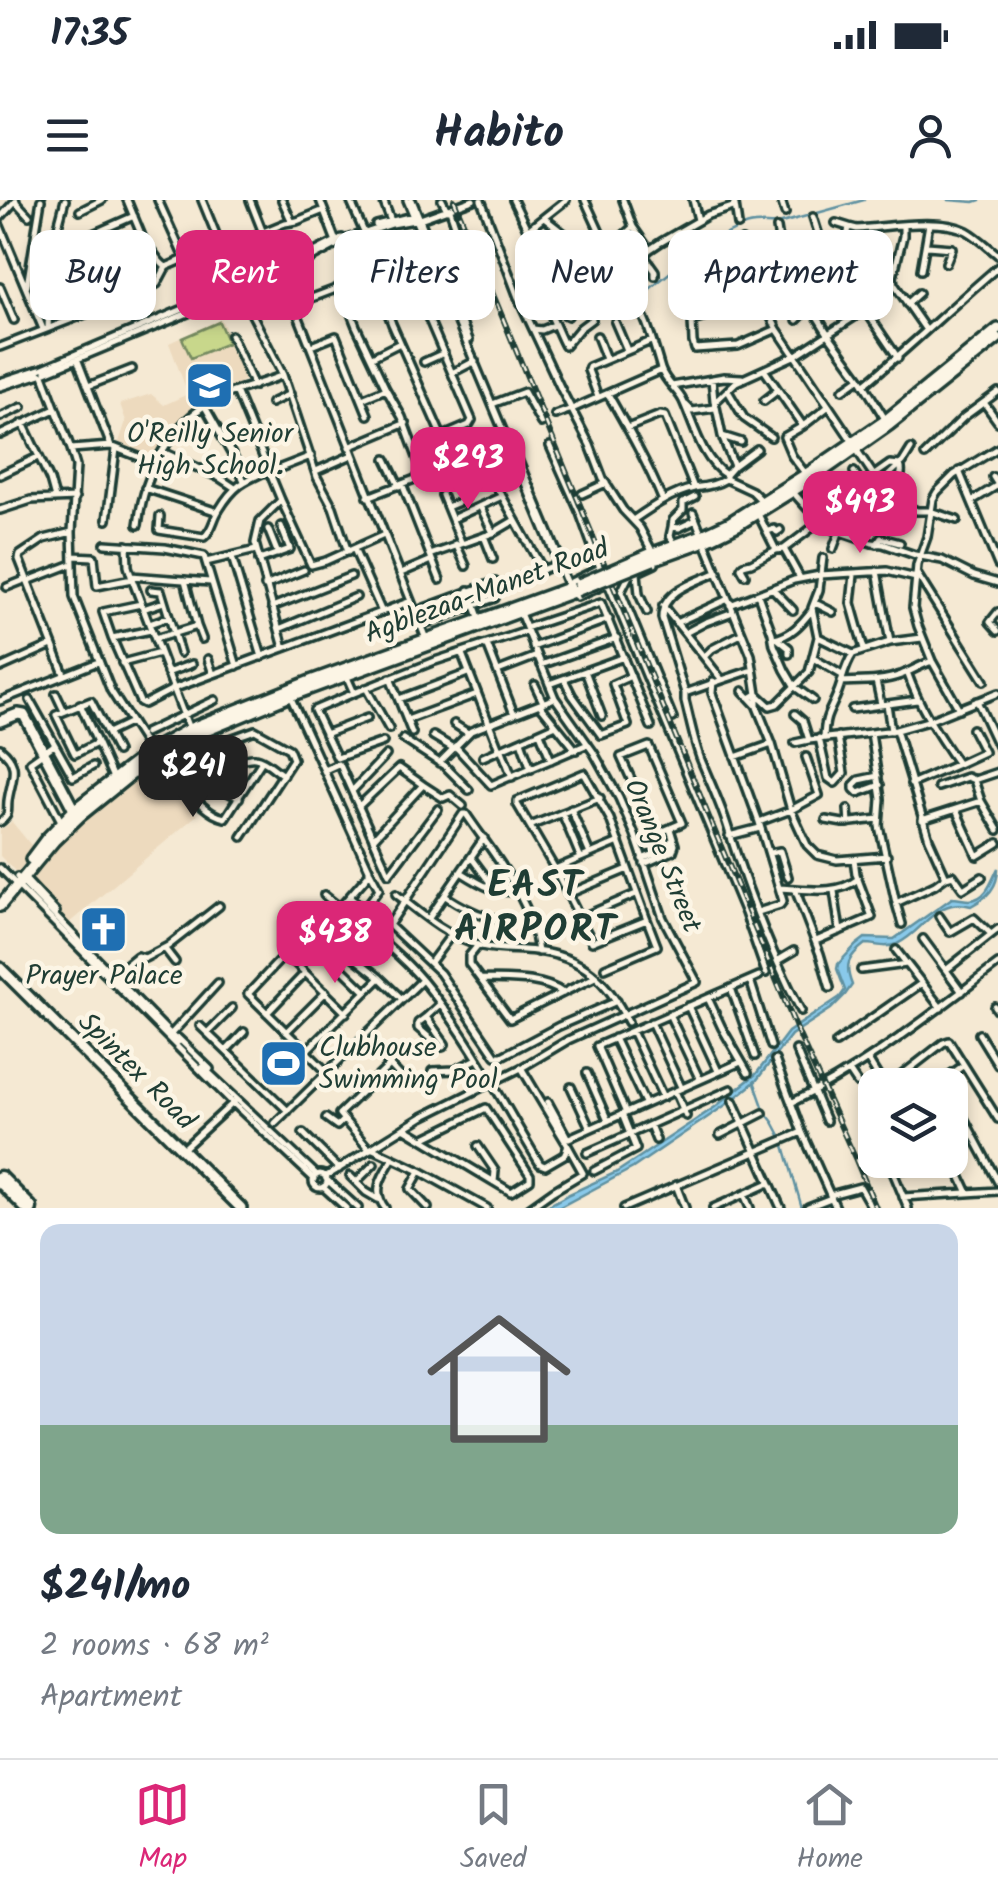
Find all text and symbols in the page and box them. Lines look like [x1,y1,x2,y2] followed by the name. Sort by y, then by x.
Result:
[50,5,129,65] text: 17:35
[434,99,564,171] text: Habito
[40,108,95,163] icon: menu
[903,108,958,163] icon: person
[30,230,156,320] chip: Buy
[176,230,314,320] chip: Rent
[334,230,495,320] chip: Filters
[515,230,648,320] chip: New
[668,230,893,320] chip: Apartment
[184,360,236,412] school or university icon: O'Reilly Senior High School.
[127,412,295,489] place label: O'Reilly Senior High School.
[409,427,527,512] pin: $293
[432,434,504,485] text: $293
[801,471,919,556] pin: $493
[825,478,895,529] text: $493
[359,527,616,657] street label: Agblezaa-Manet Road
[134,735,252,820] pin: $241
[161,742,225,793] text: $241
[611,772,714,941] street label: Orange Street
[454,857,619,961] district label: EAST AIRPORT
[276,901,394,986] pin: $438
[78,903,130,955] church icon: Prayer Palace
[299,908,371,959] text: $438
[25,954,183,999] place label: Prayer Palace
[66,1002,207,1143] street label: Spintex Road
[319,1026,498,1103] place label: Clubhouse Swimming Pool
[258,1038,310,1090] sports icon: Clubhouse Swimming Pool
[858,1068,968,1178] map controls
[858,1068,968,1178] button: layers
[409,1289,589,1469] icon: home
[40,1554,190,1621] text: $241/mo
[40,1621,269,1672] text: 2 rooms · 68 m²
[40,1672,182,1723] text: Apartment
[135,1777,190,1882] tab: Map
[460,1777,527,1882] tab: Saved
[797,1777,863,1882] tab: Home

